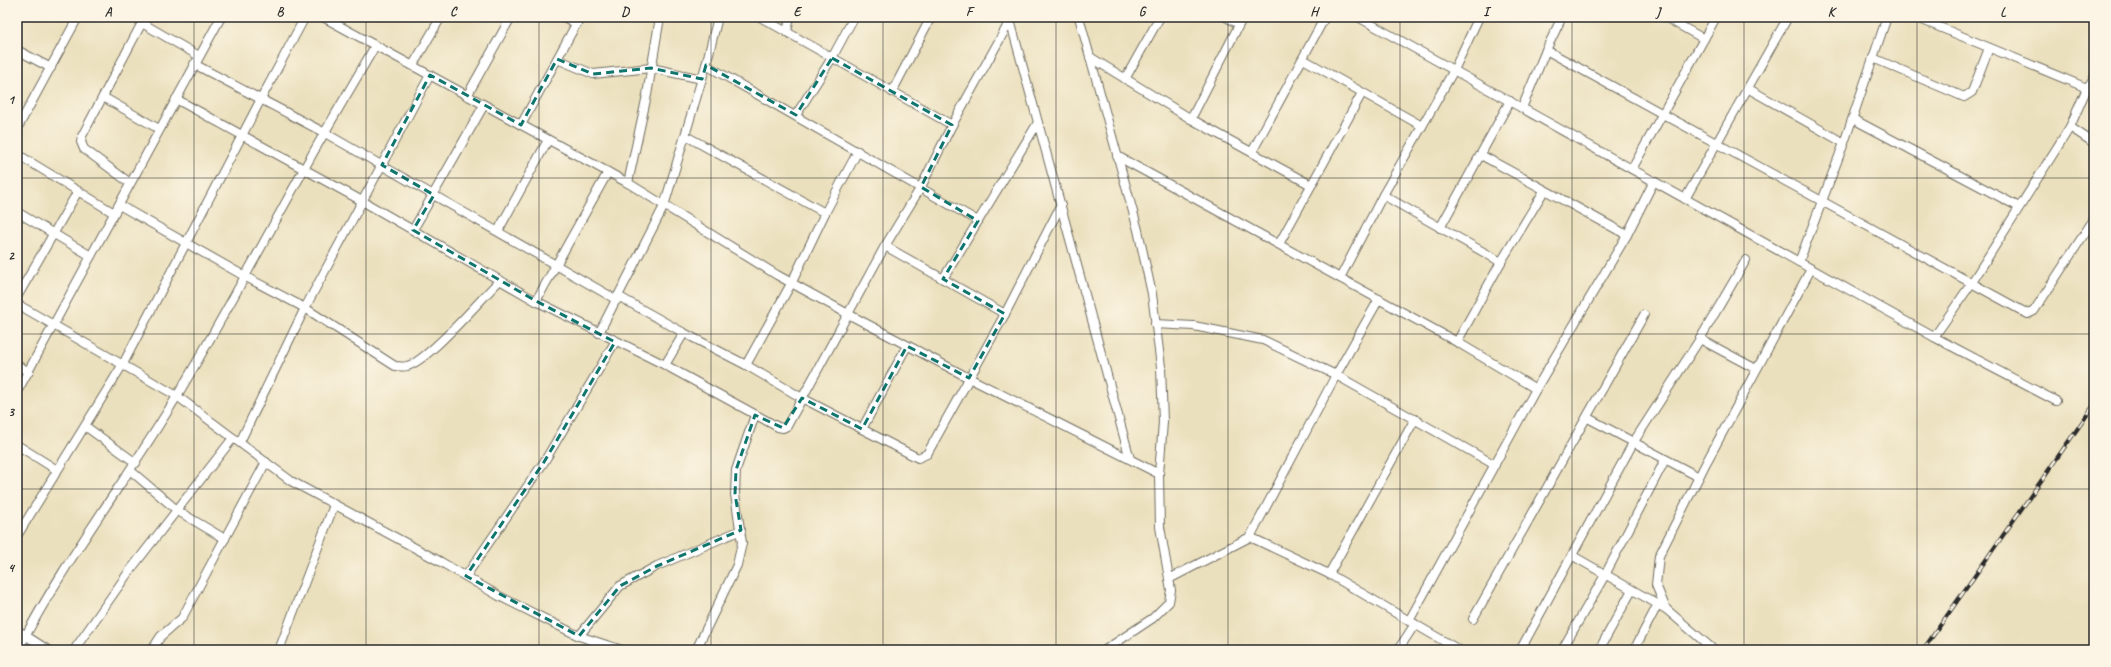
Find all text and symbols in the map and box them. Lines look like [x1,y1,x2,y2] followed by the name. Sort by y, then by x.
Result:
[105,4,113,20] text: A
[277,4,285,20] text: B
[450,4,458,20] text: C
[621,4,630,20] text: D
[794,4,803,20] text: E
[966,4,975,20] text: F
[1139,4,1147,20] text: G
[1310,4,1320,20] text: H
[1483,4,1492,20] text: I
[1655,4,1662,20] text: J
[1828,4,1838,20] text: K
[2000,4,2007,20] text: L
[8,92,16,108] text: 1
[8,248,15,264] text: 2
[8,404,15,420] text: 3
[8,560,16,576] text: 4

